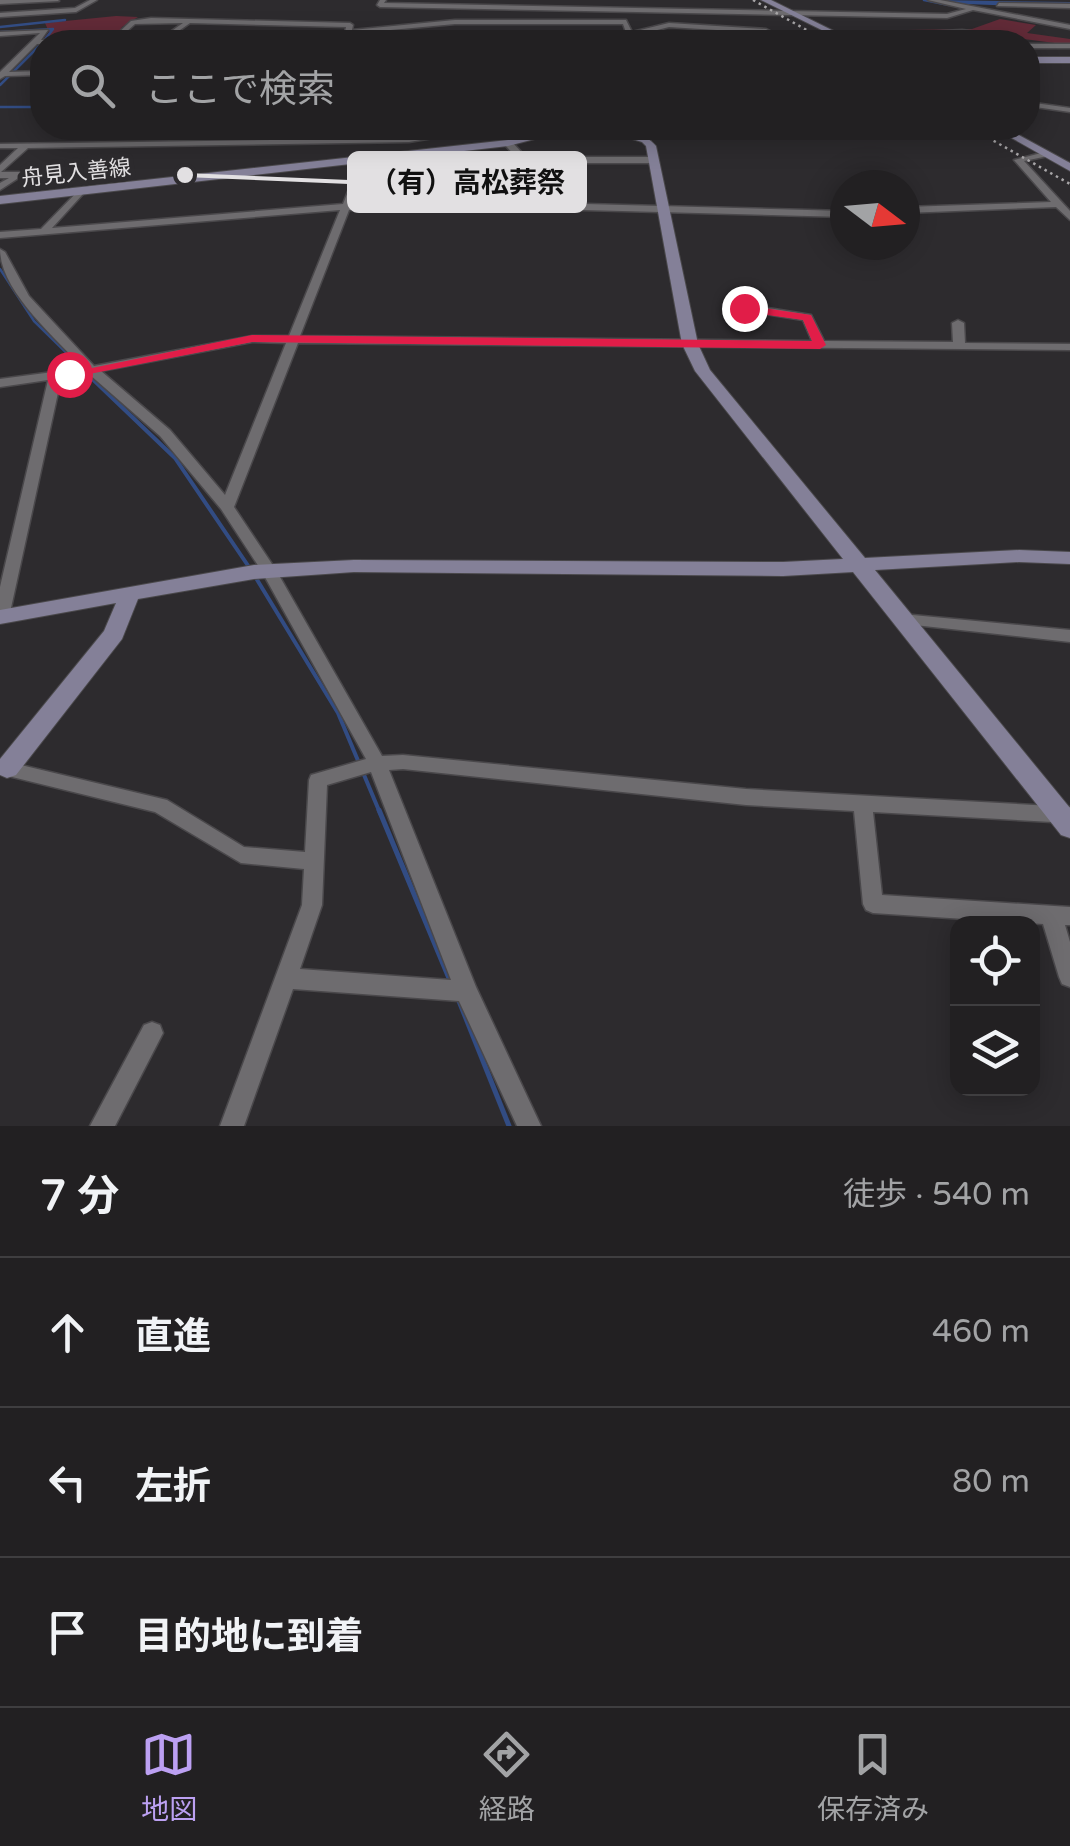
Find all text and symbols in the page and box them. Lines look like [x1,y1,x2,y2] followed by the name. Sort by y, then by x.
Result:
[30,30,1040,140] search box
[65,58,120,113] icon: search
[145,67,335,113] text: ここで検索
[349,153,585,211] callout: （有）高松葬祭
[20,154,132,192] street label: 舟見入善線
[369,166,565,200] text: （有）高松葬祭
[830,170,920,260] north arrow
[722,286,768,332] route end
[47,352,93,398] route start
[950,916,1040,1096] map controls
[950,916,1040,1006] button: locate
[950,1006,1040,1096] button: layers
[40,1171,119,1222] text: 7 分
[843,1176,1030,1214] text: 徒歩 · 540 m
[40,1305,95,1360] icon: ahead
[932,1313,1030,1351] text: 460 m
[135,1314,211,1360] text: 直進
[40,1455,95,1510] icon: left
[952,1463,1030,1501] text: 80 m
[135,1464,211,1510] text: 左折
[40,1605,95,1660] icon: arrive
[135,1614,363,1660] text: 目的地に到着
[141,1727,197,1827] tab: 地図
[479,1727,535,1827] tab: 経路
[817,1727,929,1827] tab: 保存済み

